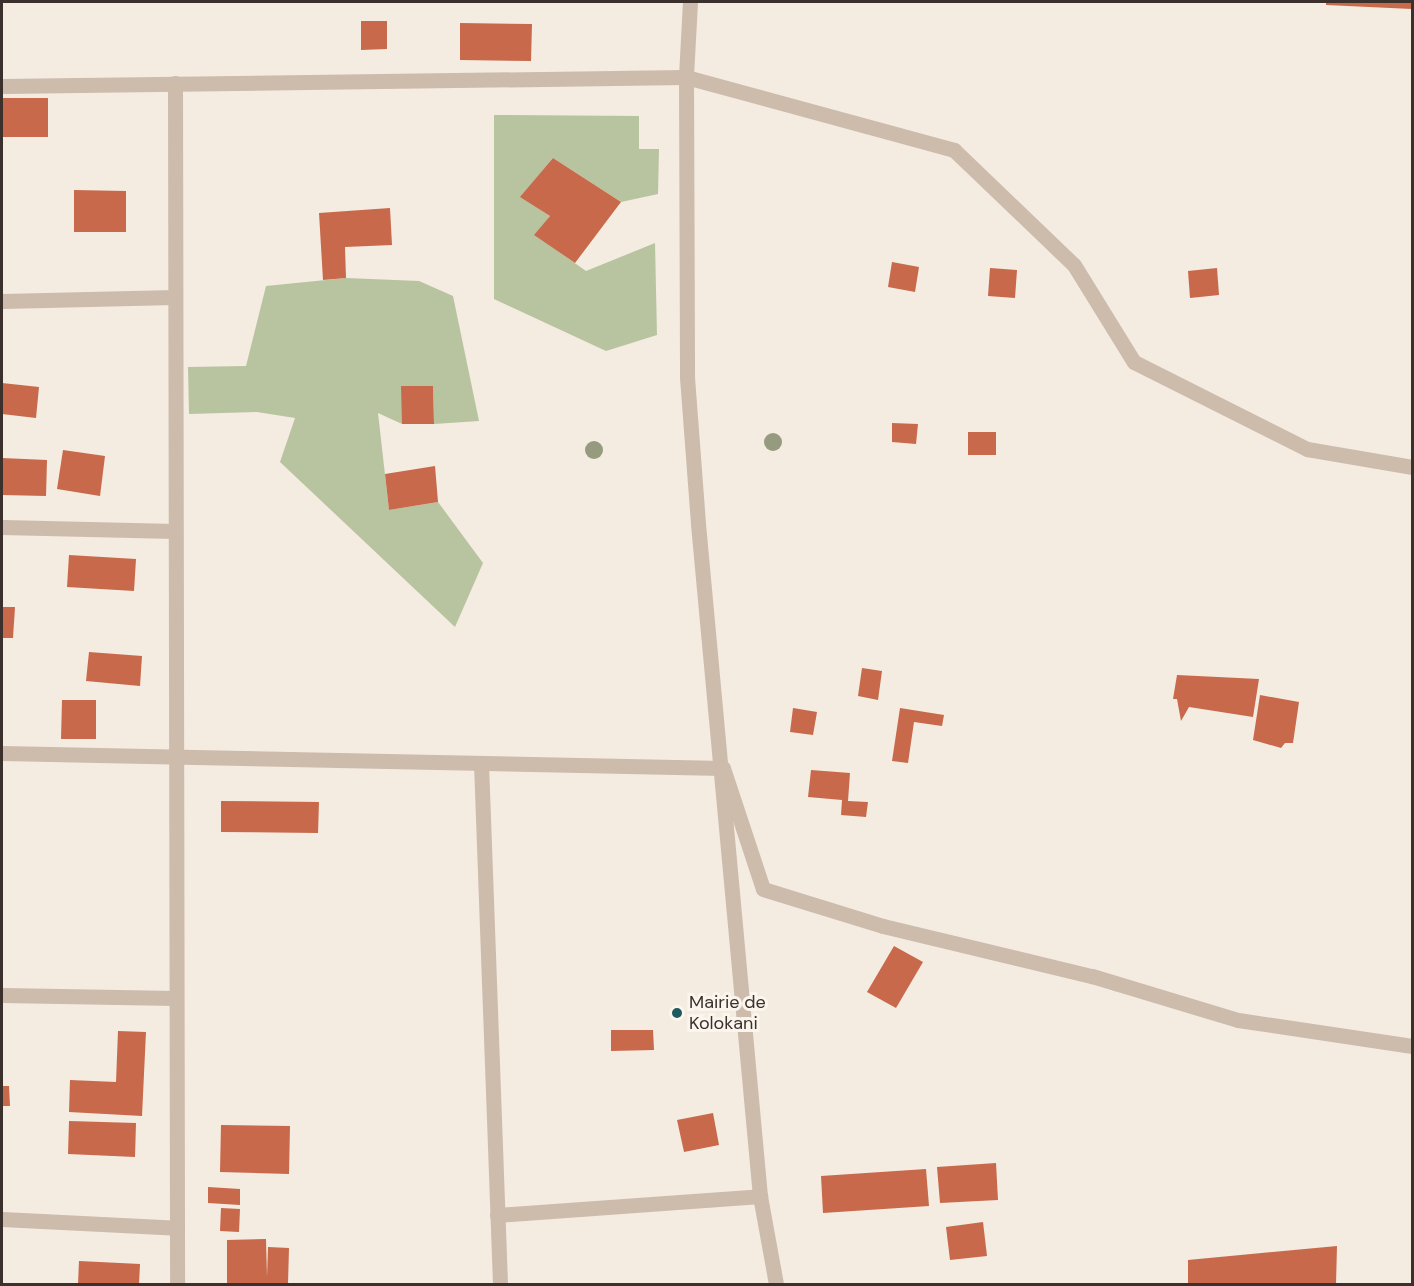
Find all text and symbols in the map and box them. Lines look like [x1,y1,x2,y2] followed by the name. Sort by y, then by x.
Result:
[689,992,766,1034] place label: Mairie de Kolokani
[670,1006,684,1020] marker: Mairie de Kolokani

